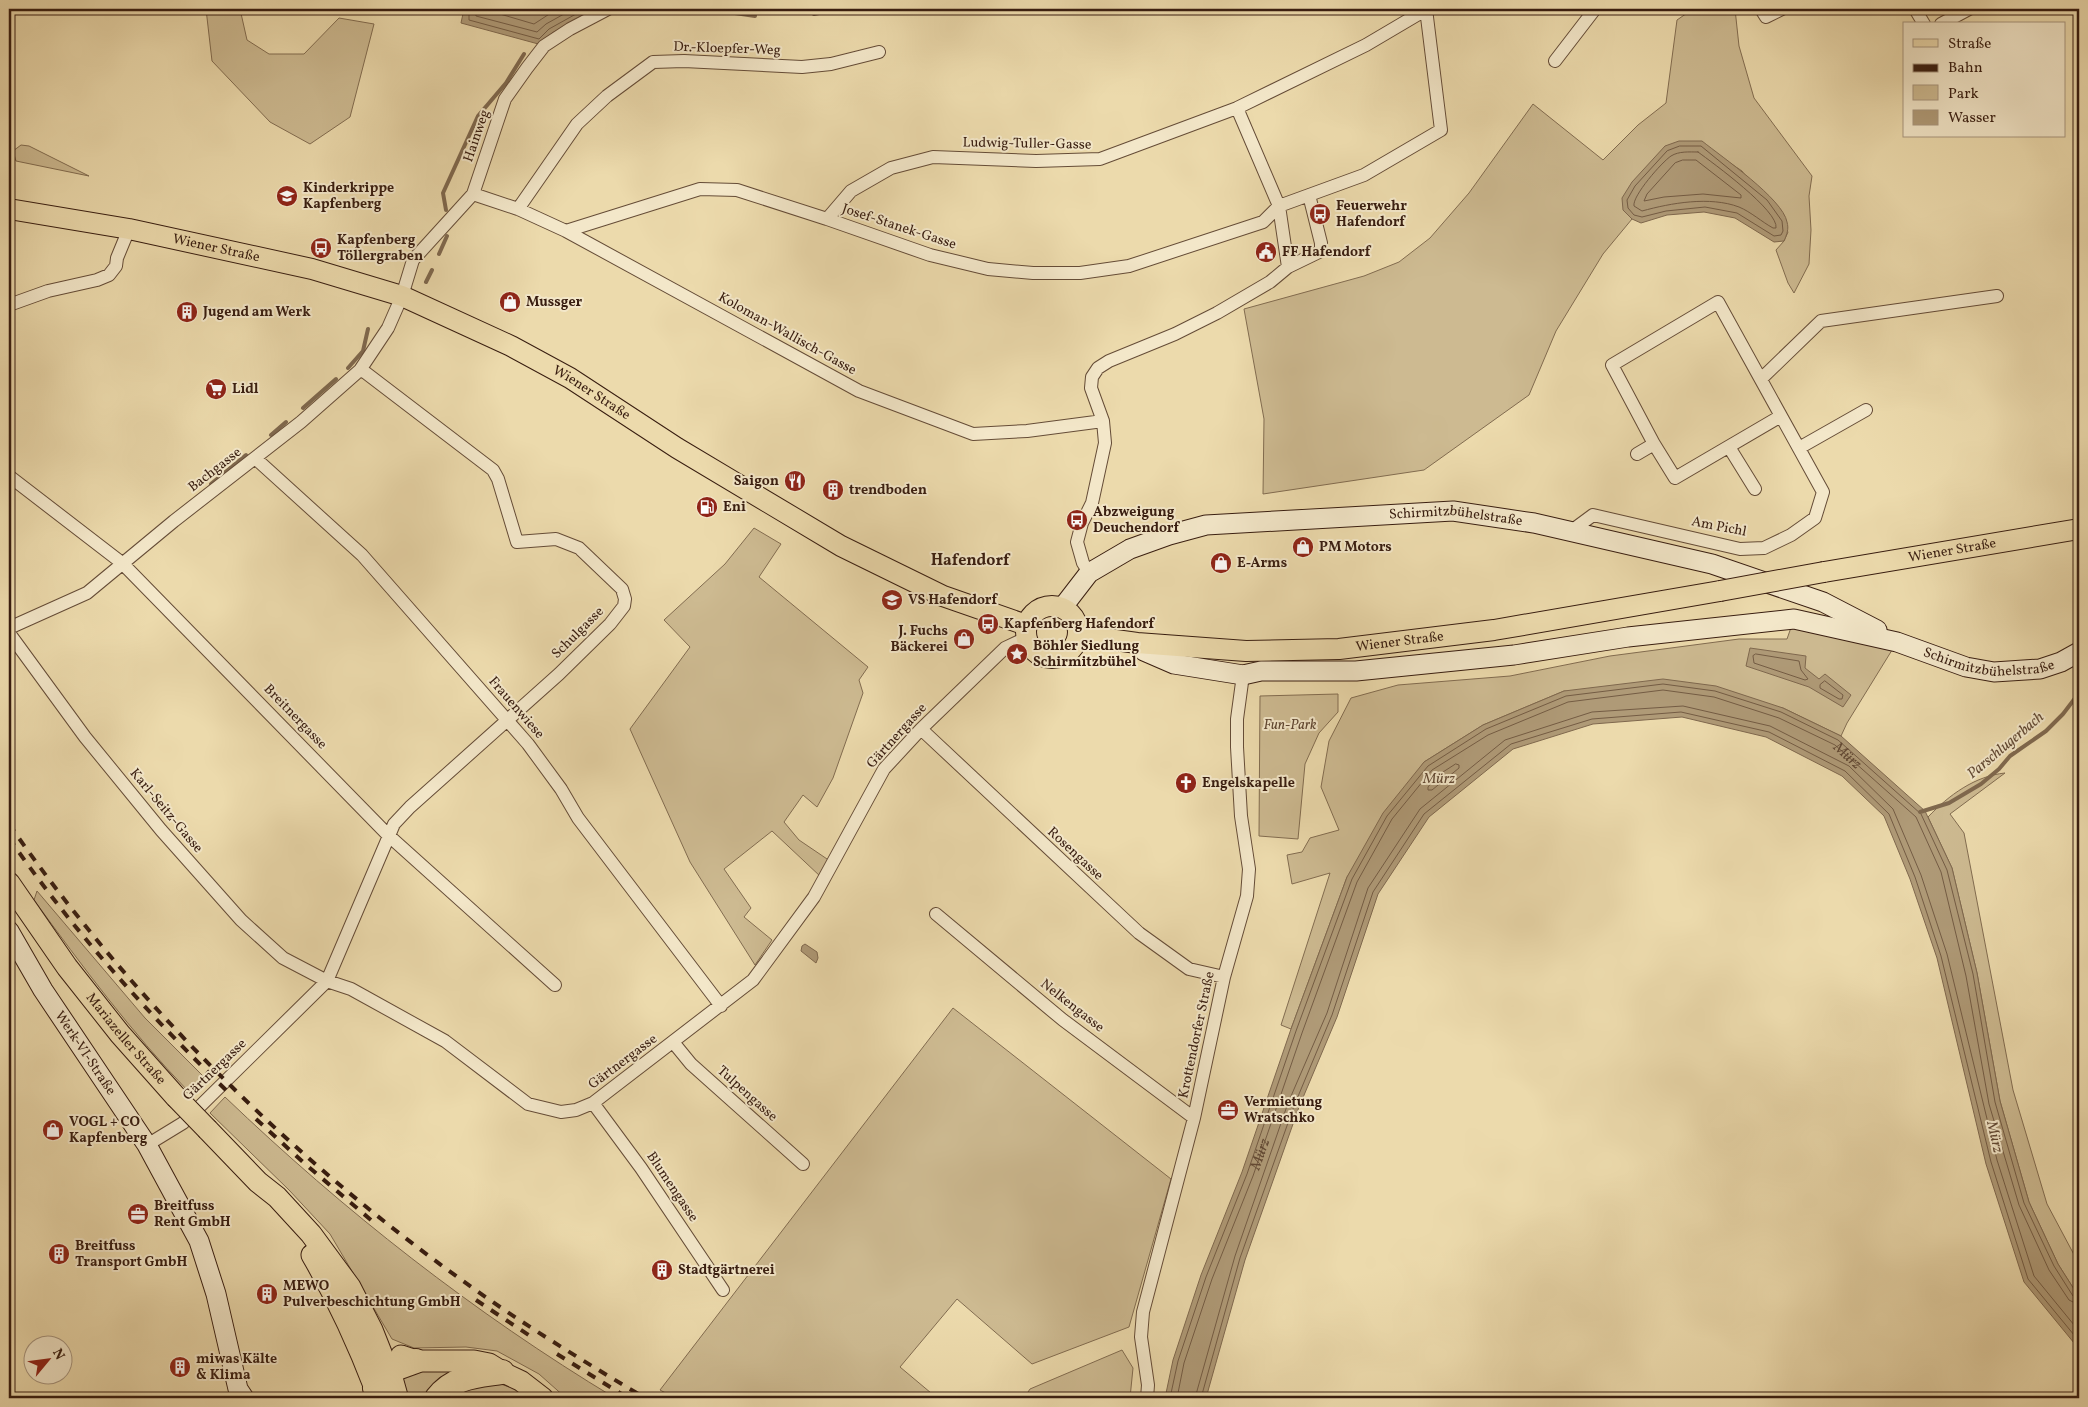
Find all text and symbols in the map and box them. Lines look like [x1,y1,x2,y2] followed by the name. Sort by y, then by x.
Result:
[1903,22,2066,138] legend
[1948,34,1991,55] text: Straße
[673,38,781,60] street label: Dr.-Kloepfer-Weg
[1948,58,1983,79] text: Bahn
[1948,84,1979,105] text: Park
[459,107,495,165] street label: Hainweg
[1948,108,1996,129] text: Wasser
[962,133,1092,155] street label: Ludwig-Tuller-Gasse
[303,179,394,214] place label: Kinderkrippe Kapfenberg
[275,184,299,208] school or university icon: Kinderkrippe Kapfenberg
[1336,197,1407,232] place label: Feuerwehr Hafendorf
[839,200,959,255] street label: Josef-Stanek-Gasse
[1308,202,1332,226] bus stop icon: Feuerwehr Hafendorf
[171,229,262,267] street label: Wiener Straße
[337,231,423,266] place label: Kapfenberg Töllergraben
[309,236,333,260] bus stop icon: Kapfenberg Töllergraben
[1254,240,1278,264] public building icon: FF Hafendorf
[1282,243,1372,262] place label: FF Hafendorf
[714,288,860,380] street label: Koloman-Wallisch-Gasse
[498,290,522,314] shop icon: Mussger
[526,293,583,312] place label: Mussger
[175,300,199,324] building icon: Jugend am Werk
[202,303,311,322] place label: Jugend am Werk
[549,361,634,425] street label: Wiener Straße
[204,377,228,401] supermarket icon: Lidl
[232,380,259,399] place label: Lidl
[184,443,246,497] street label: Bachgasse
[783,469,807,493] restaurant icon: Saigon
[734,472,779,491] place label: Saigon
[821,478,845,502] building icon: trendboden
[849,481,927,500] place label: trendboden
[695,495,719,519] fuel station icon: Eni
[723,498,746,517] place label: Eni
[1389,501,1524,531] street label: Schirmitzbühelstraße
[1093,503,1181,538] place label: Abzweigung Deuchendorf
[1065,508,1089,532] bus stop icon: Abzweigung Deuchendorf
[1690,512,1748,542] street label: Am Pichl
[1907,534,1998,567] street label: Wiener Straße
[1291,535,1315,559] shop icon: PM Motors
[1319,538,1392,557] place label: PM Motors
[931,550,1011,572] district label: Hafendorf
[1209,551,1233,575] shop icon: E-Arms
[1237,554,1287,573] place label: E-Arms
[880,588,904,612] school or university icon: VS Hafendorf
[908,591,998,610] place label: VS Hafendorf
[548,602,609,663] street label: Schulgasse
[976,612,1000,636] bus stop icon: Kapfenberg Hafendorf
[1004,615,1156,634] place label: Kapfenberg Hafendorf
[890,622,948,657] place label: J. Fuchs Bäckerei
[952,627,976,651] shop icon: J. Fuchs Bäckerei
[1355,627,1445,656] street label: Wiener Straße
[1033,637,1140,672] place label: Böhler Siedlung Schirmitzbühel
[1005,642,1029,666] place icon: Böhler Siedlung Schirmitzbühel
[1921,643,2057,682] street label: Schirmitzbühelstraße
[484,673,549,744] street label: Frauenwiese
[259,680,331,754] street label: Breitnergasse
[863,699,932,773] street label: Gärtnergasse
[1963,708,2049,784] water label: Parschlugerbach
[1263,716,1317,735] park label: Fun-Park
[1828,737,1866,774] water label: Mürz
[125,765,207,858] street label: Karl-Seitz-Gasse
[1422,769,1455,790] water label: Mürz
[1174,771,1198,795] church icon: Engelskapelle
[1202,774,1295,793] place label: Engelskapelle
[1043,823,1108,885] street label: Rosengasse
[1174,970,1220,1100] street label: Krottendorfer Straße
[1036,975,1108,1037] street label: Nelkengasse
[82,989,171,1089] street label: Mariazeller Straße
[50,1007,121,1099] street label: Werk-VI-Straße
[585,1030,662,1094] street label: Gärtnergasse
[179,1035,251,1105] street label: Gärtnergasse
[713,1062,782,1127] street label: Tulpengasse
[1244,1093,1323,1128] place label: Vermietung Wratschko
[1216,1098,1240,1122] office icon: Vermietung Wratschko
[69,1113,148,1148] place label: VOGL + CO Kapfenberg
[41,1118,65,1142] shop icon: VOGL + CO Kapfenberg
[1980,1118,2008,1155] water label: Mürz
[1245,1136,1276,1174] water label: Mürz
[641,1148,703,1226] street label: Blumengasse
[154,1197,231,1232] place label: Breitfuss Rent GmbH
[126,1202,150,1226] office icon: Breitfuss Rent GmbH
[75,1237,188,1272] place label: Breitfuss Transport GmbH
[47,1242,71,1266] building icon: Breitfuss Transport GmbH
[650,1258,674,1282] building icon: Stadtgärtnerei
[678,1261,775,1280] place label: Stadtgärtnerei
[283,1277,461,1312] place label: MEWO Pulverbeschichtung GmbH
[255,1282,279,1306] building icon: MEWO Pulverbeschichtung GmbH
[22,1334,72,1384] north arrow
[47,1345,69,1363] text: N
[196,1350,277,1385] place label: miwas Kälte & Klima
[168,1355,192,1379] building icon: miwas Kälte & Klima

